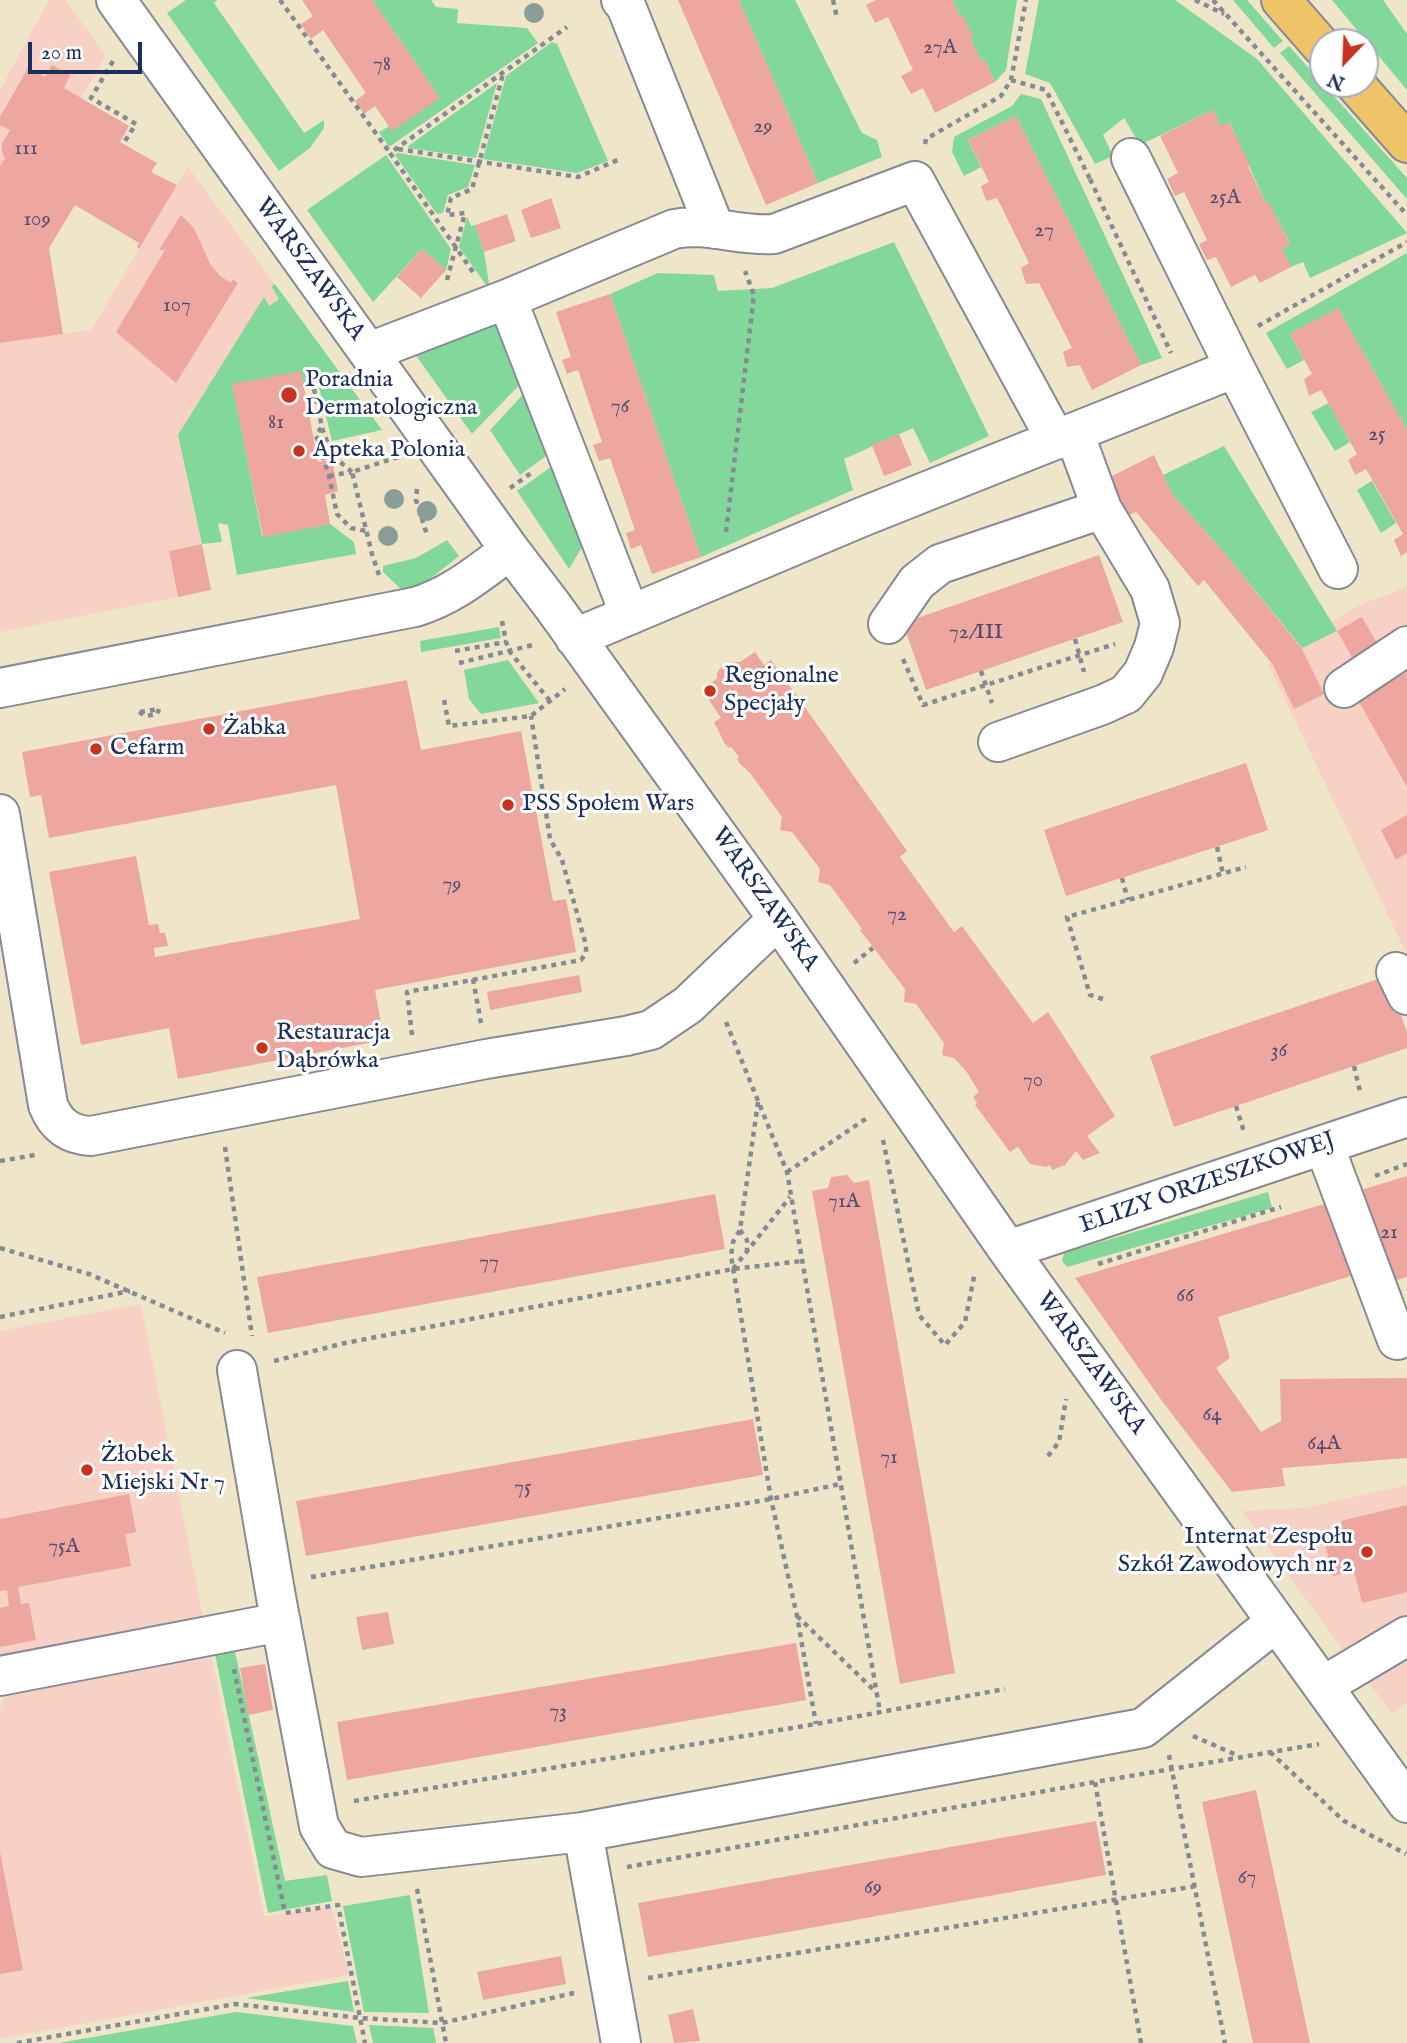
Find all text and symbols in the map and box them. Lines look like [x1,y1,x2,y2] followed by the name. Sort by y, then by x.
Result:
[32,28,145,72] scale bar
[1309,28,1379,98] north arrow
[923,36,957,62] house number: 27A
[41,40,82,67] text: 20 m
[373,53,391,79] house number: 78
[1324,66,1349,95] text: N
[753,115,773,141] house number: 29
[14,137,38,163] house number: 111
[1209,186,1241,212] house number: 25A
[248,193,370,347] street label: WARSZAWSKA
[23,208,51,234] house number: 109
[1034,219,1054,245] house number: 27
[163,294,191,320] house number: 107
[305,367,477,423] place label: Poradnia Dermatologiczna
[279,385,299,405] marker: Poradnia Dermatologiczna
[611,395,629,421] house number: 76
[268,411,284,437] house number: 81
[1368,423,1386,449] house number: 25
[313,437,465,465] place label: Apteka Polonia
[291,443,307,459] marker: Apteka Polonia
[949,621,1003,647] house number: 72/III
[724,663,839,719] place label: Regionalne Specjały
[702,683,718,699] marker: Regionalne Specjały
[223,715,286,743] place label: Żabka
[201,721,217,737] marker: Żabka
[110,735,185,763] place label: Cefarm
[88,741,104,757] marker: Cefarm
[522,791,694,819] place label: PSS Społem Wars
[500,797,516,813] marker: PSS Społem Wars
[704,822,824,978] street label: WARSZAWSKA
[443,873,461,899] house number: 79
[887,903,907,929] house number: 72
[276,1020,390,1076] place label: Restauracja Dąbrówka
[1271,1039,1287,1065] house number: 36
[254,1040,270,1056] marker: Restauracja Dąbrówka
[1023,1069,1043,1095] house number: 70
[1076,1127,1340,1241] street label: ELIZY ORZESZKOWEJ
[828,1190,860,1216] house number: 71A
[1380,1221,1398,1247] house number: 21
[479,1251,499,1277] house number: 77
[1176,1284,1194,1310] house number: 66
[1029,1287,1151,1441] street label: WARSZAWSKA
[1202,1403,1222,1429] house number: 64
[1307,1432,1341,1458] house number: 64A
[101,1442,225,1498] place label: Żłobek Miejski Nr 7
[880,1446,898,1472] house number: 71
[79,1462,95,1478] marker: Żłobek Miejski Nr 7
[514,1476,532,1502] house number: 75
[1118,1524,1353,1580] place label: Internat Zespołu Szkół Zawodowych nr 2
[48,1535,80,1561] house number: 75A
[1359,1544,1375,1560] marker: Internat Zespołu Szkół Zawodowych nr 2
[549,1700,567,1726] house number: 73
[1238,1866,1256,1892] house number: 67
[864,1876,882,1902] house number: 69

